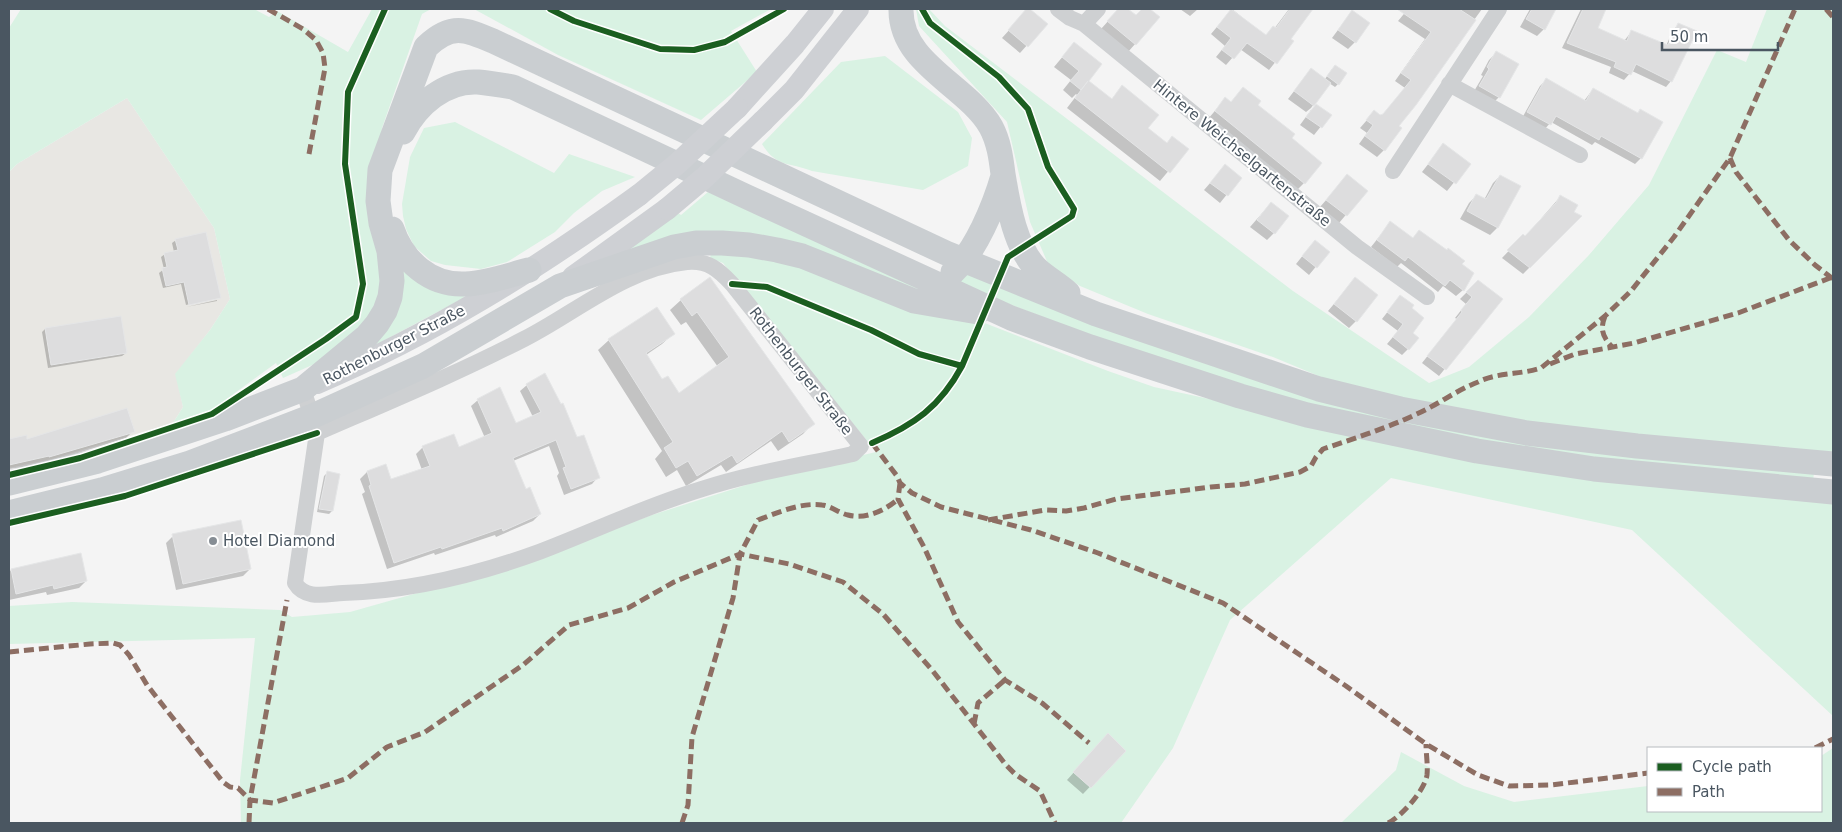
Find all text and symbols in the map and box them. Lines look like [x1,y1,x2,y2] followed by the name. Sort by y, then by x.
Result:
[1662,20,1778,52] scale bar
[1670,28,1708,46] text: 50 m
[1150,76,1334,230] street label: Hintere Weichselgartenstraße
[320,301,468,389] street label: Rothenburger Straße
[746,304,856,438] street label: Rothenburger Straße
[223,532,335,550] place label: Hotel Diamond
[207,535,219,547] marker: Hotel Diamond
[1647,747,1822,812] legend
[1692,758,1772,776] text: Cycle path
[1692,783,1725,801] text: Path

